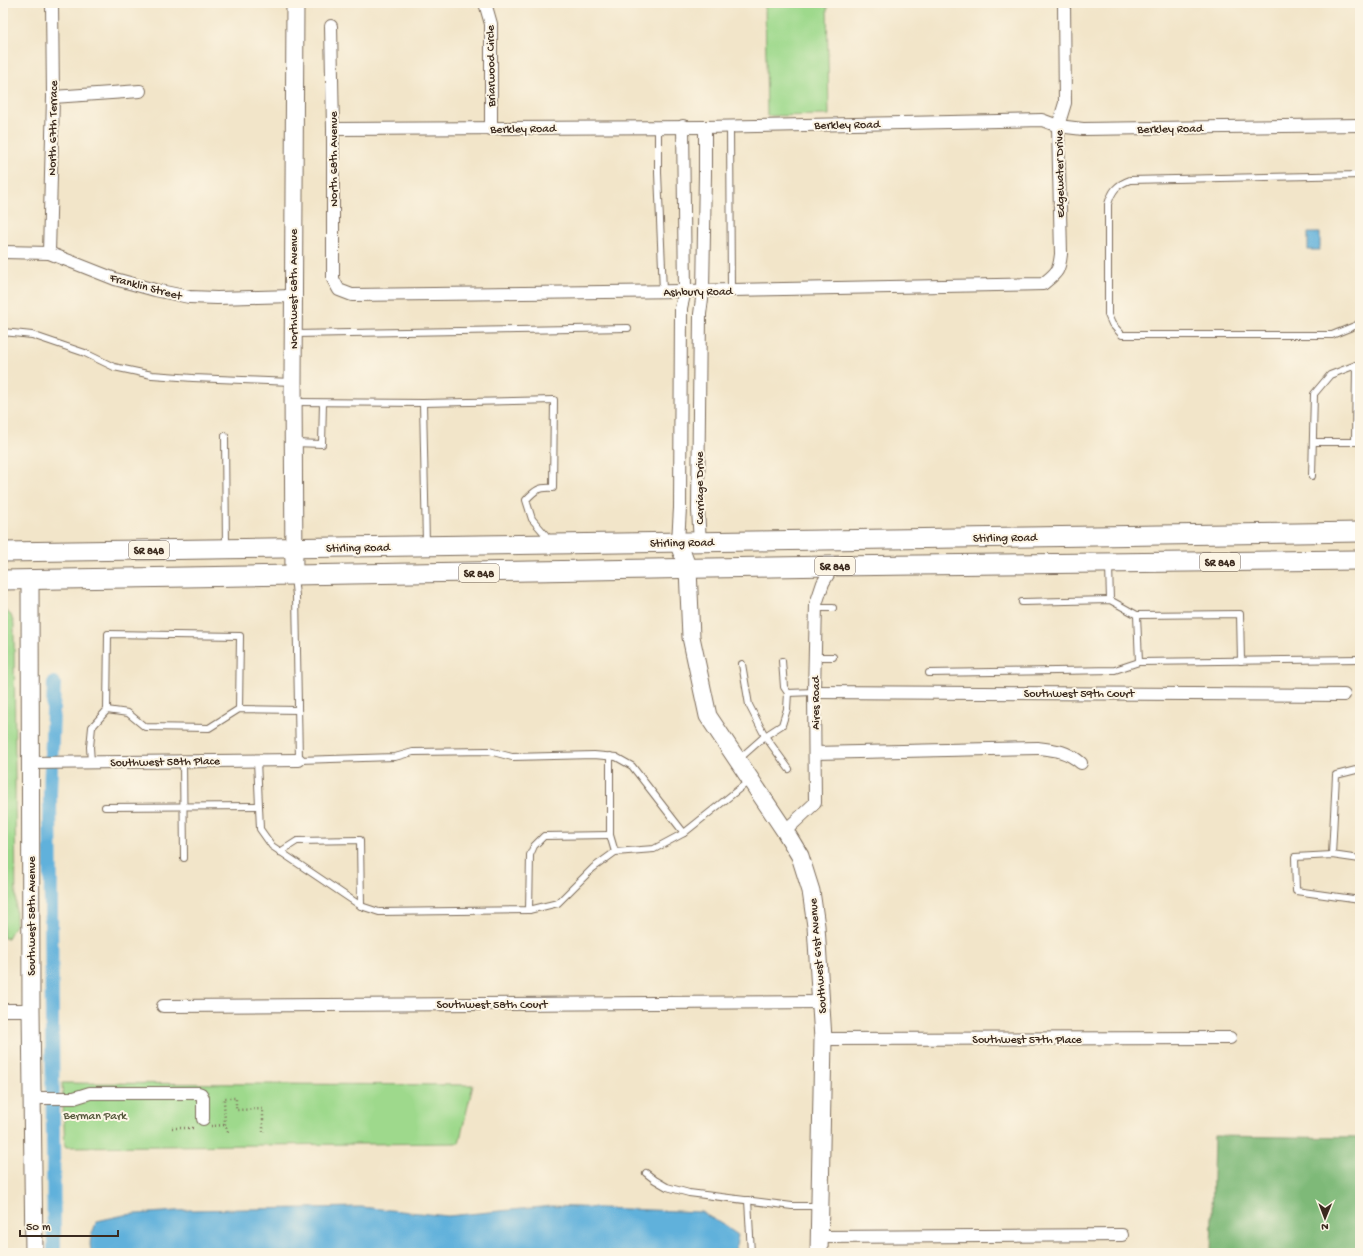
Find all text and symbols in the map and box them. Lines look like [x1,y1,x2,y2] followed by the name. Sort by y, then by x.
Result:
[484,24,500,108] street label: Briarwood Circle
[46,79,62,176] street label: North 67th Terrace
[328,110,342,207] street label: North 68th Avenue
[813,118,881,134] street label: Berkley Road
[489,122,557,138] street label: Berkley Road
[1136,122,1204,138] street label: Berkley Road
[1053,129,1069,218] street label: Edgewater Drive
[288,228,302,349] street label: Northwest 68th Avenue
[107,271,184,305] street label: Franklin Street
[663,285,734,301] street label: Ashbury Road
[694,451,708,524] street label: Carriage Drive
[973,531,1038,547] street label: Stirling Road
[650,536,715,552] street label: Stirling Road
[129,541,169,559] road number: SR 848
[326,541,391,557] street label: Stirling Road
[1200,553,1240,571] road number: SR 848
[815,557,855,575] road number: SR 848
[459,564,499,582] road number: SR 848
[810,675,824,730] street label: Aires Road
[1024,688,1135,702] street label: Southwest 59th Court
[110,755,221,771] street label: Southwest 58th Place
[26,855,40,976] street label: Southwest 58th Avenue
[807,897,831,1014] street label: Southwest 61st Avenue
[437,999,549,1013] street label: Southwest 58th Court
[972,1034,1082,1048] street label: Southwest 57th Place
[62,1110,128,1124] park label: Berman Park
[1305,1198,1345,1238] north arrow
[20,1212,118,1238] scale bar
[1321,1220,1329,1232] text: N
[26,1221,51,1235] text: 50 m

